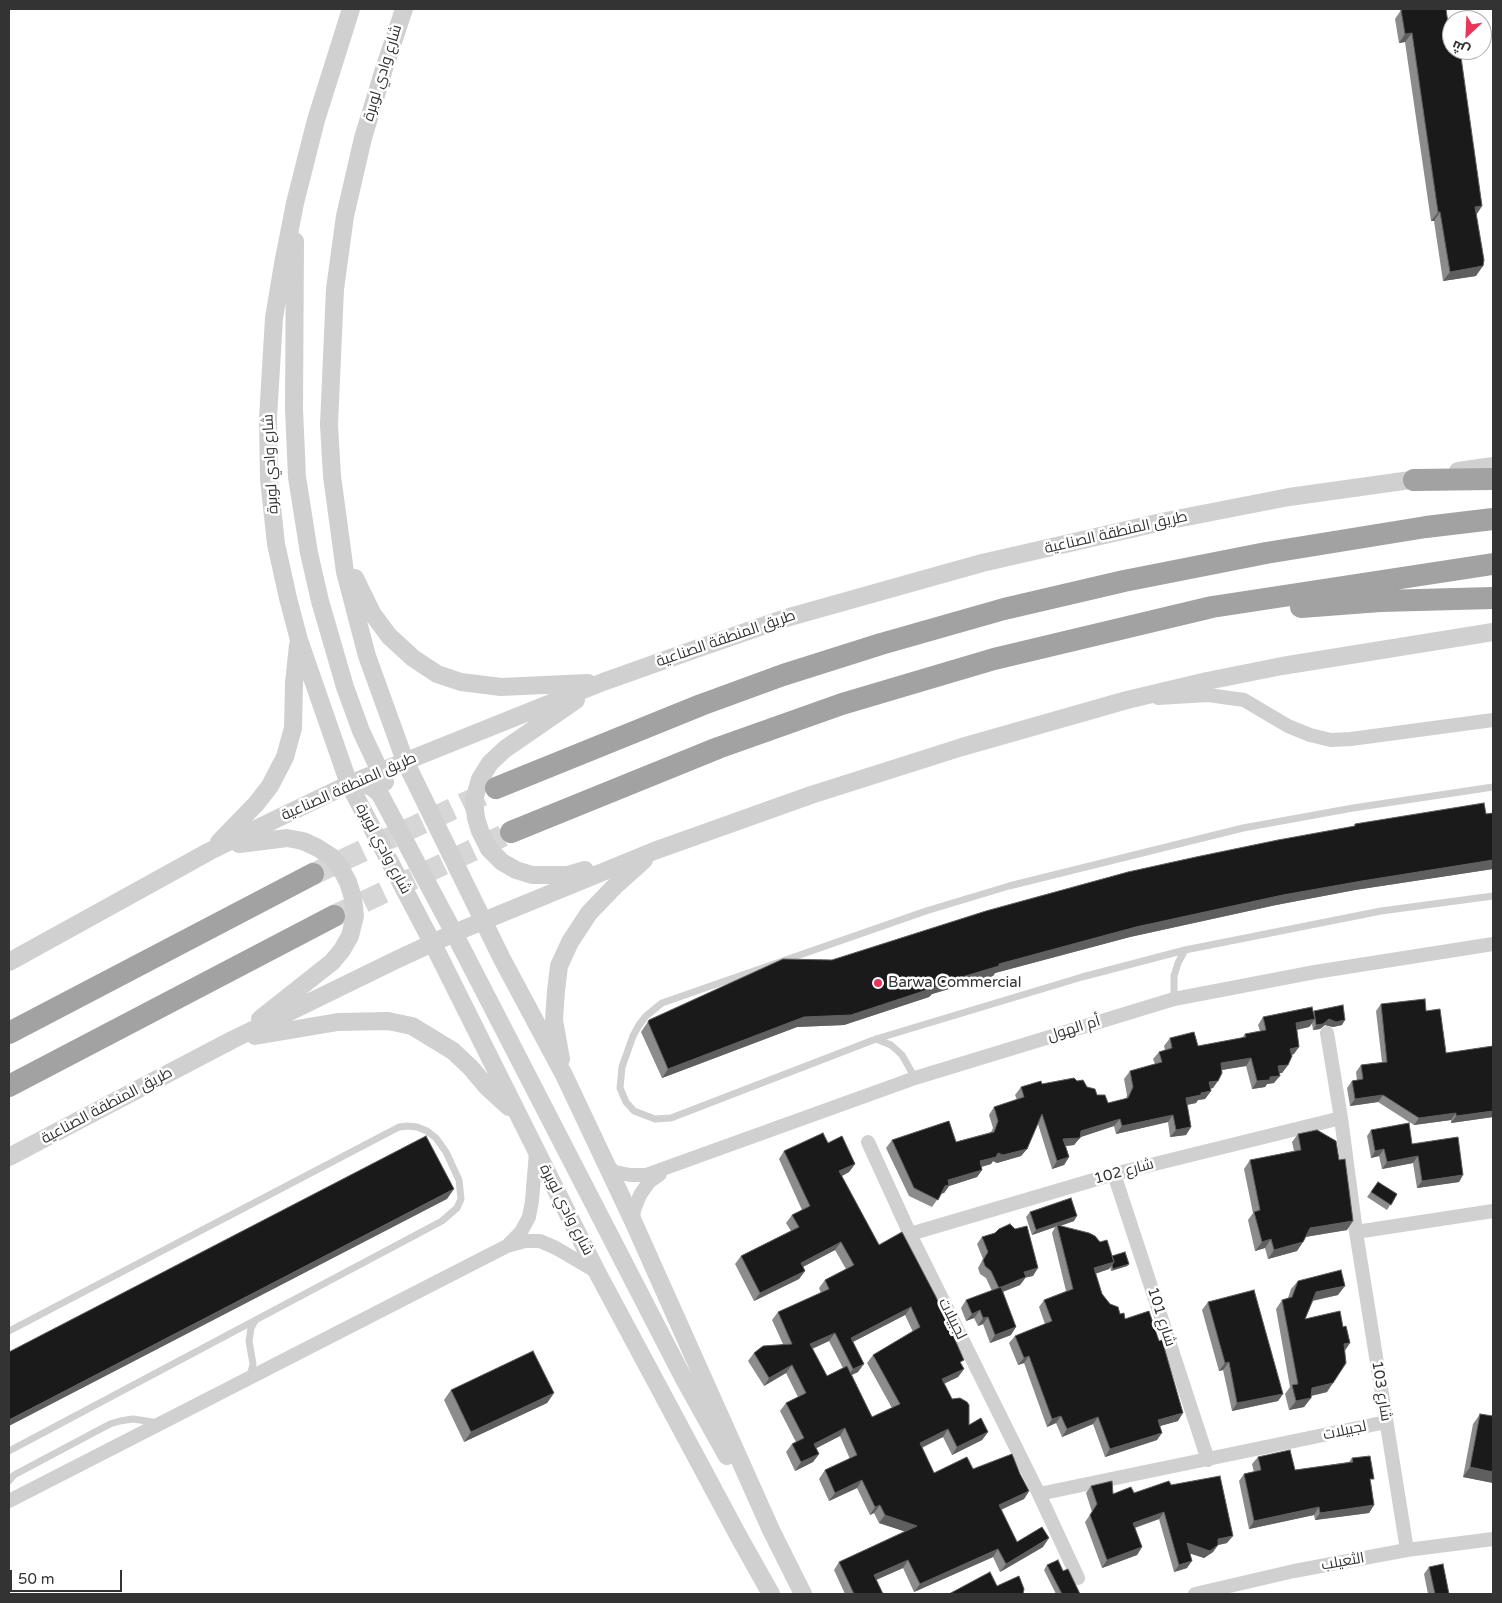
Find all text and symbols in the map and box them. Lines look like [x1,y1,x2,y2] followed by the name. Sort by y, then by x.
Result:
[1442,10,1492,60] north arrow
[360,23,406,123] street label: شارع وادي لوبرة
[1449,37,1473,60] text: ش
[259,414,283,514] street label: شارع وادي لوبرة
[1043,508,1189,558] street label: طريق المنطقة الصناعية
[654,607,798,671] street label: طريق المنطقة الصناعية
[279,749,419,825] street label: طريق المنطقة الصناعية
[352,801,414,897] street label: شارع وادي لوبرة
[888,974,1021,992] place label: Barwa Commercial
[872,977,884,989] marker: Barwa Commercial
[1046,1012,1102,1046] street label: أم الهول
[38,1064,176,1148] street label: طريق المنطقة الصناعية
[1092,1155,1156,1189] street label: شارع 102
[535,1161,597,1259] street label: شارع وادي لوبرة
[1143,1285,1179,1349] street label: شارع 101
[934,1295,970,1343] street label: لجبيلات
[1367,1359,1395,1423] street label: شارع 103
[1322,1418,1368,1444] street label: لجبيلات
[1320,1549,1366,1575] street label: الثعيلب
[12,1560,125,1592] scale bar
[18,1570,55,1588] text: 50 m

